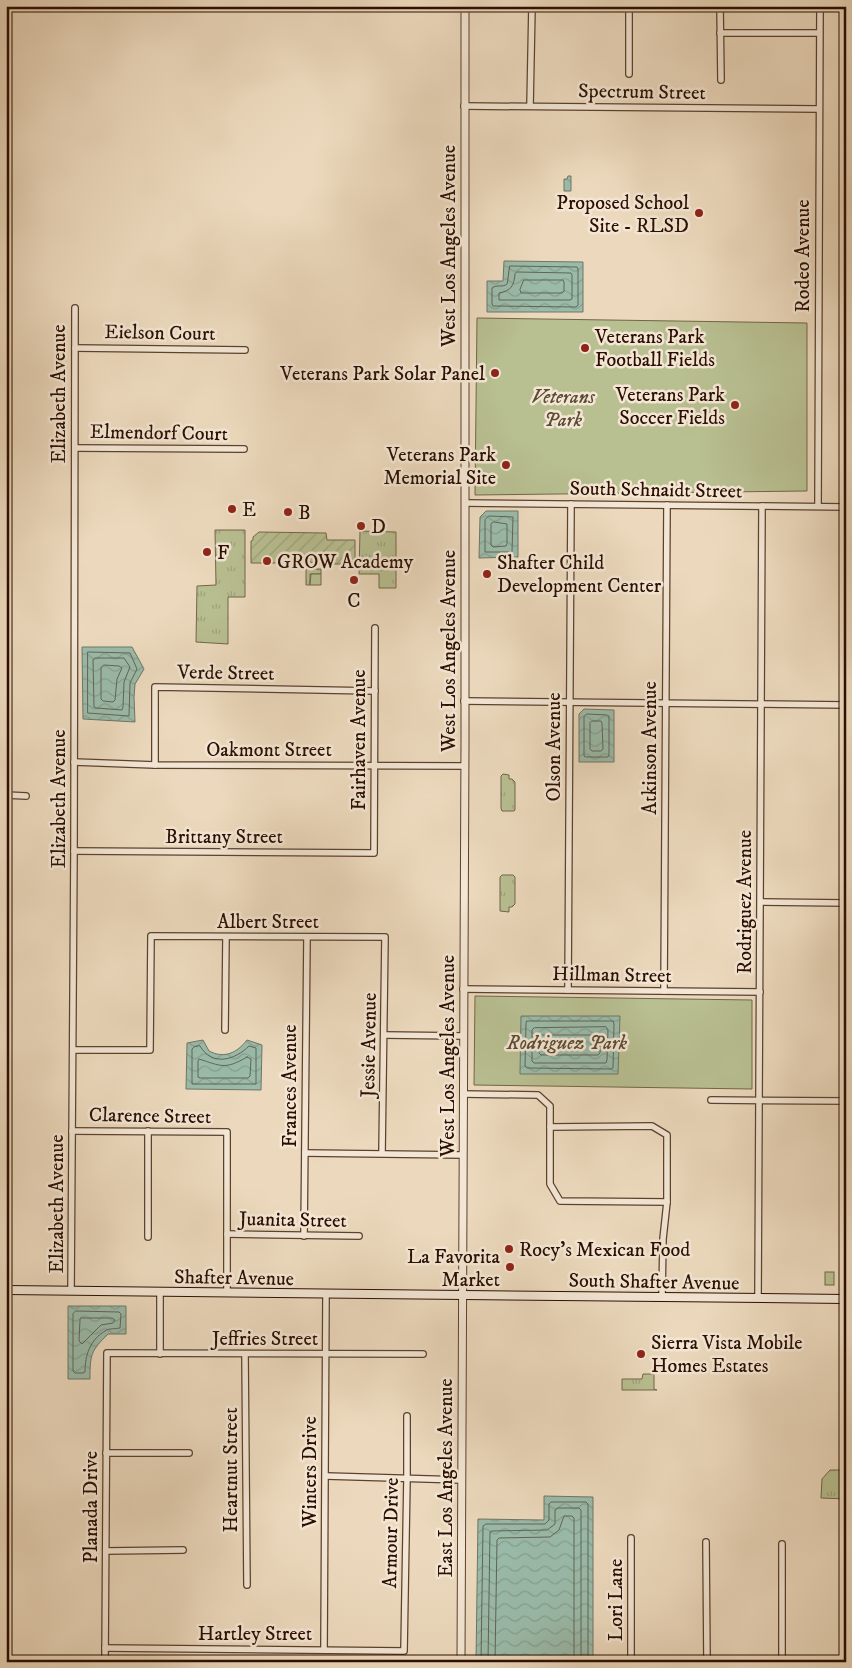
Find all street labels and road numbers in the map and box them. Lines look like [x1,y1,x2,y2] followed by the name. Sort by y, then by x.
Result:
[578,79,706,106] street label: Spectrum Street
[437,145,462,348] street label: West Los Angeles Avenue
[791,200,816,312] street label: Rodeo Avenue
[104,320,216,347] street label: Eielson Court
[47,325,72,463] street label: Elizabeth Avenue
[90,420,228,447] street label: Elmendorf Court
[569,476,743,505] street label: South Schnaidt Street
[437,550,462,753] street label: West Los Angeles Avenue
[176,660,275,687] street label: Verde Street
[347,669,372,811] street label: Fairhaven Avenue
[638,681,663,815] street label: Atkinson Avenue
[542,693,567,801] street label: Olson Avenue
[47,730,72,868] street label: Elizabeth Avenue
[206,738,332,763] street label: Oakmont Street
[165,825,283,850] street label: Brittany Street
[733,830,758,974] street label: Rodriguez Avenue
[217,910,319,935] street label: Albert Street
[436,955,461,1158] street label: West Los Angeles Avenue
[552,962,672,989] street label: Hillman Street
[356,992,383,1100] street label: Jessie Avenue
[278,1024,303,1148] street label: Frances Avenue
[89,1103,211,1130] street label: Clarence Street
[45,1135,70,1273] street label: Elizabeth Avenue
[237,1207,347,1234] street label: Juanita Street
[174,1265,294,1292] street label: Shafter Avenue
[568,1269,740,1296] street label: South Shafter Avenue
[210,1327,318,1352] street label: Jeffries Street
[434,1378,459,1578] street label: East Los Angeles Avenue
[219,1407,244,1533] street label: Heartnut Street
[298,1416,323,1529] street label: Winters Drive
[79,1451,104,1563] street label: Planada Drive
[378,1477,405,1589] street label: Armour Drive
[604,1559,629,1641] street label: Lori Lane
[198,1622,312,1647] street label: Hartley Street

